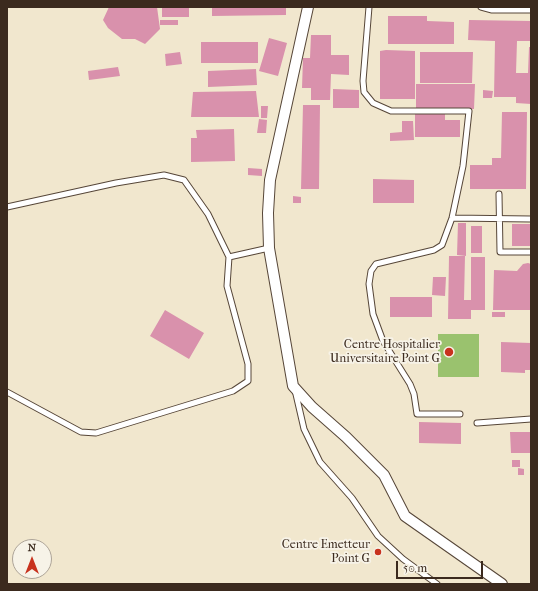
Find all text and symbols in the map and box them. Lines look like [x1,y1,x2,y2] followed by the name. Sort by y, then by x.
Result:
[330,338,440,366] place label: Centre Hospitalier Universitaire Point G
[443,346,455,358] marker: Centre Hospitalier Universitaire Point G
[282,538,370,566] place label: Centre Emetteur Point G
[12,539,52,579] north arrow
[28,541,36,554] text: N
[373,547,383,557] marker: Centre Emetteur Point G
[398,553,485,579] scale bar
[403,561,427,575] text: 50 m

